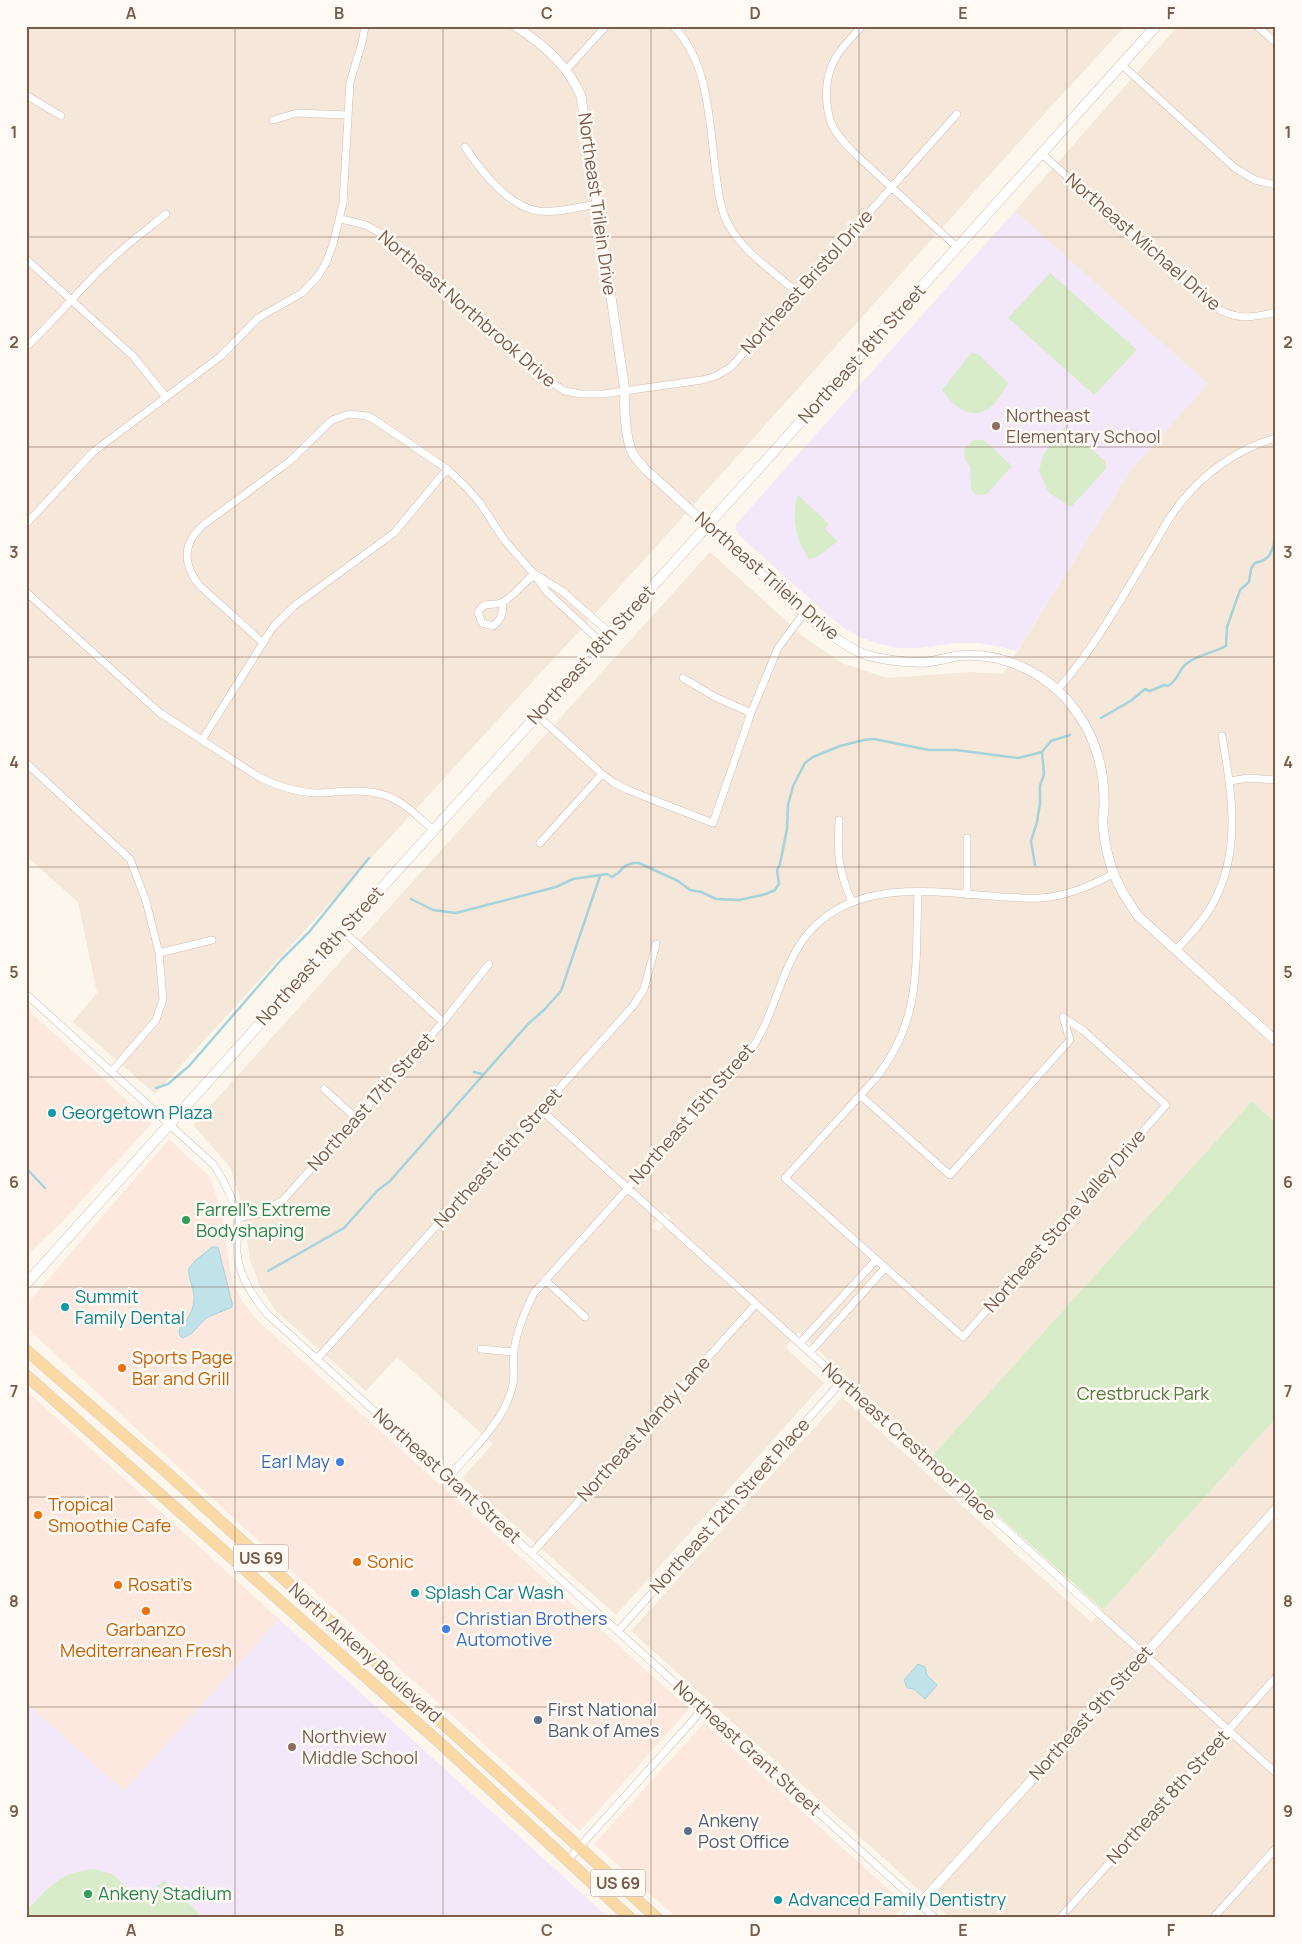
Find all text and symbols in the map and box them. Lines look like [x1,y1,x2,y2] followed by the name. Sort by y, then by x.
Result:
[126,2,137,24] text: A
[334,2,344,24] text: B
[541,2,553,24] text: C
[749,2,761,24] text: D
[958,2,968,24] text: E
[1167,2,1176,24] text: F
[573,111,623,297] street label: Northeast Trilein Drive
[10,121,18,143] text: 1
[1284,121,1292,143] text: 1
[1061,167,1226,315] street label: Northeast Michael Drive
[735,204,878,359] street label: Northeast Bristol Drive
[374,224,562,392] street label: Northeast Northbrook Drive
[792,278,930,428] street label: Northeast 18th Street
[9,331,19,353] text: 2
[1283,331,1293,353] text: 2
[1006,403,1161,448] place label: Northeast Elementary School
[990,420,1002,432] marker: Northeast Elementary School
[690,506,845,645] street label: Northeast Trilein Drive
[9,541,19,563] text: 3
[1283,541,1293,563] text: 3
[521,579,659,729] street label: Northeast 18th Street
[9,751,19,773] text: 4
[1283,751,1293,773] text: 4
[250,880,388,1030] street label: Northeast 18th Street
[9,961,19,983] text: 5
[1283,961,1293,983] text: 5
[302,1027,439,1176] street label: Northeast 17th Street
[623,1038,759,1189] street label: Northeast 15th Street
[428,1082,567,1232] street label: Northeast 16th Street
[62,1100,212,1124] place label: Georgetown Plaza
[46,1107,58,1119] marker: Georgetown Plaza
[978,1124,1150,1317] street label: Northeast Stone Valley Drive
[9,1171,19,1193] text: 6
[1283,1171,1293,1193] text: 6
[196,1197,331,1242] place label: Farrell's Extreme Bodyshaping
[180,1214,192,1226] marker: Farrell's Extreme Bodyshaping
[75,1284,185,1329] place label: Summit Family Dental
[59,1301,71,1313] marker: Summit Family Dental
[132,1345,233,1390] place label: Sports Page Bar and Grill
[571,1351,715,1506] street label: Northeast Mandy Lane
[818,1357,1002,1526] street label: Northeast Crestmoor Place
[116,1362,128,1374] marker: Sports Page Bar and Grill
[10,1380,18,1402] text: 7
[1284,1380,1292,1402] text: 7
[1077,1381,1210,1405] park label: Crestbruck Park
[369,1402,527,1548] street label: Northeast Grant Street
[644,1412,815,1598] street label: Northeast 12th Street Place
[261,1449,330,1473] place label: Earl May
[334,1456,346,1468] marker: Earl May
[48,1492,171,1537] place label: Tropical Smoothie Cafe
[32,1509,44,1521] marker: Tropical Smoothie Cafe
[234,1545,288,1572] road number: US 69
[367,1549,414,1573] place label: Sonic
[351,1556,363,1568] marker: Sonic
[128,1572,192,1596] place label: Rosati's
[284,1577,447,1727] street label: North Ankeny Boulevard
[112,1579,124,1591] marker: Rosati's
[425,1580,564,1604] place label: Splash Car Wash
[409,1587,421,1599] marker: Splash Car Wash
[9,1590,19,1612] text: 8
[1283,1590,1293,1612] text: 8
[140,1605,152,1617] marker: Garbanzo Mediterranean Fresh
[456,1606,607,1651] place label: Christian Brothers Automotive
[60,1617,232,1662] place label: Garbanzo Mediterranean Fresh
[440,1623,452,1635] marker: Christian Brothers Automotive
[1023,1640,1157,1785] street label: Northeast 9th Street
[669,1674,827,1820] street label: Northeast Grant Street
[548,1697,659,1742] place label: First National Bank of Ames
[532,1714,544,1726] marker: First National Bank of Ames
[302,1724,418,1769] place label: Northview Middle School
[1101,1724,1234,1869] street label: Northeast 8th Street
[286,1741,298,1753] marker: Northview Middle School
[9,1800,19,1822] text: 9
[1283,1800,1293,1822] text: 9
[698,1808,789,1853] place label: Ankeny Post Office
[682,1825,694,1837] marker: Ankeny Post Office
[590,1870,646,1896] road number: US 69
[98,1881,232,1905] place label: Ankeny Stadium
[788,1887,1007,1911] place label: Advanced Family Dentistry
[82,1888,94,1900] marker: Ankeny Stadium
[772,1894,784,1906] marker: Advanced Family Dentistry
[126,1919,137,1941] text: A
[334,1919,344,1941] text: B
[541,1919,553,1941] text: C
[749,1919,761,1941] text: D
[958,1919,968,1941] text: E
[1167,1919,1176,1941] text: F

